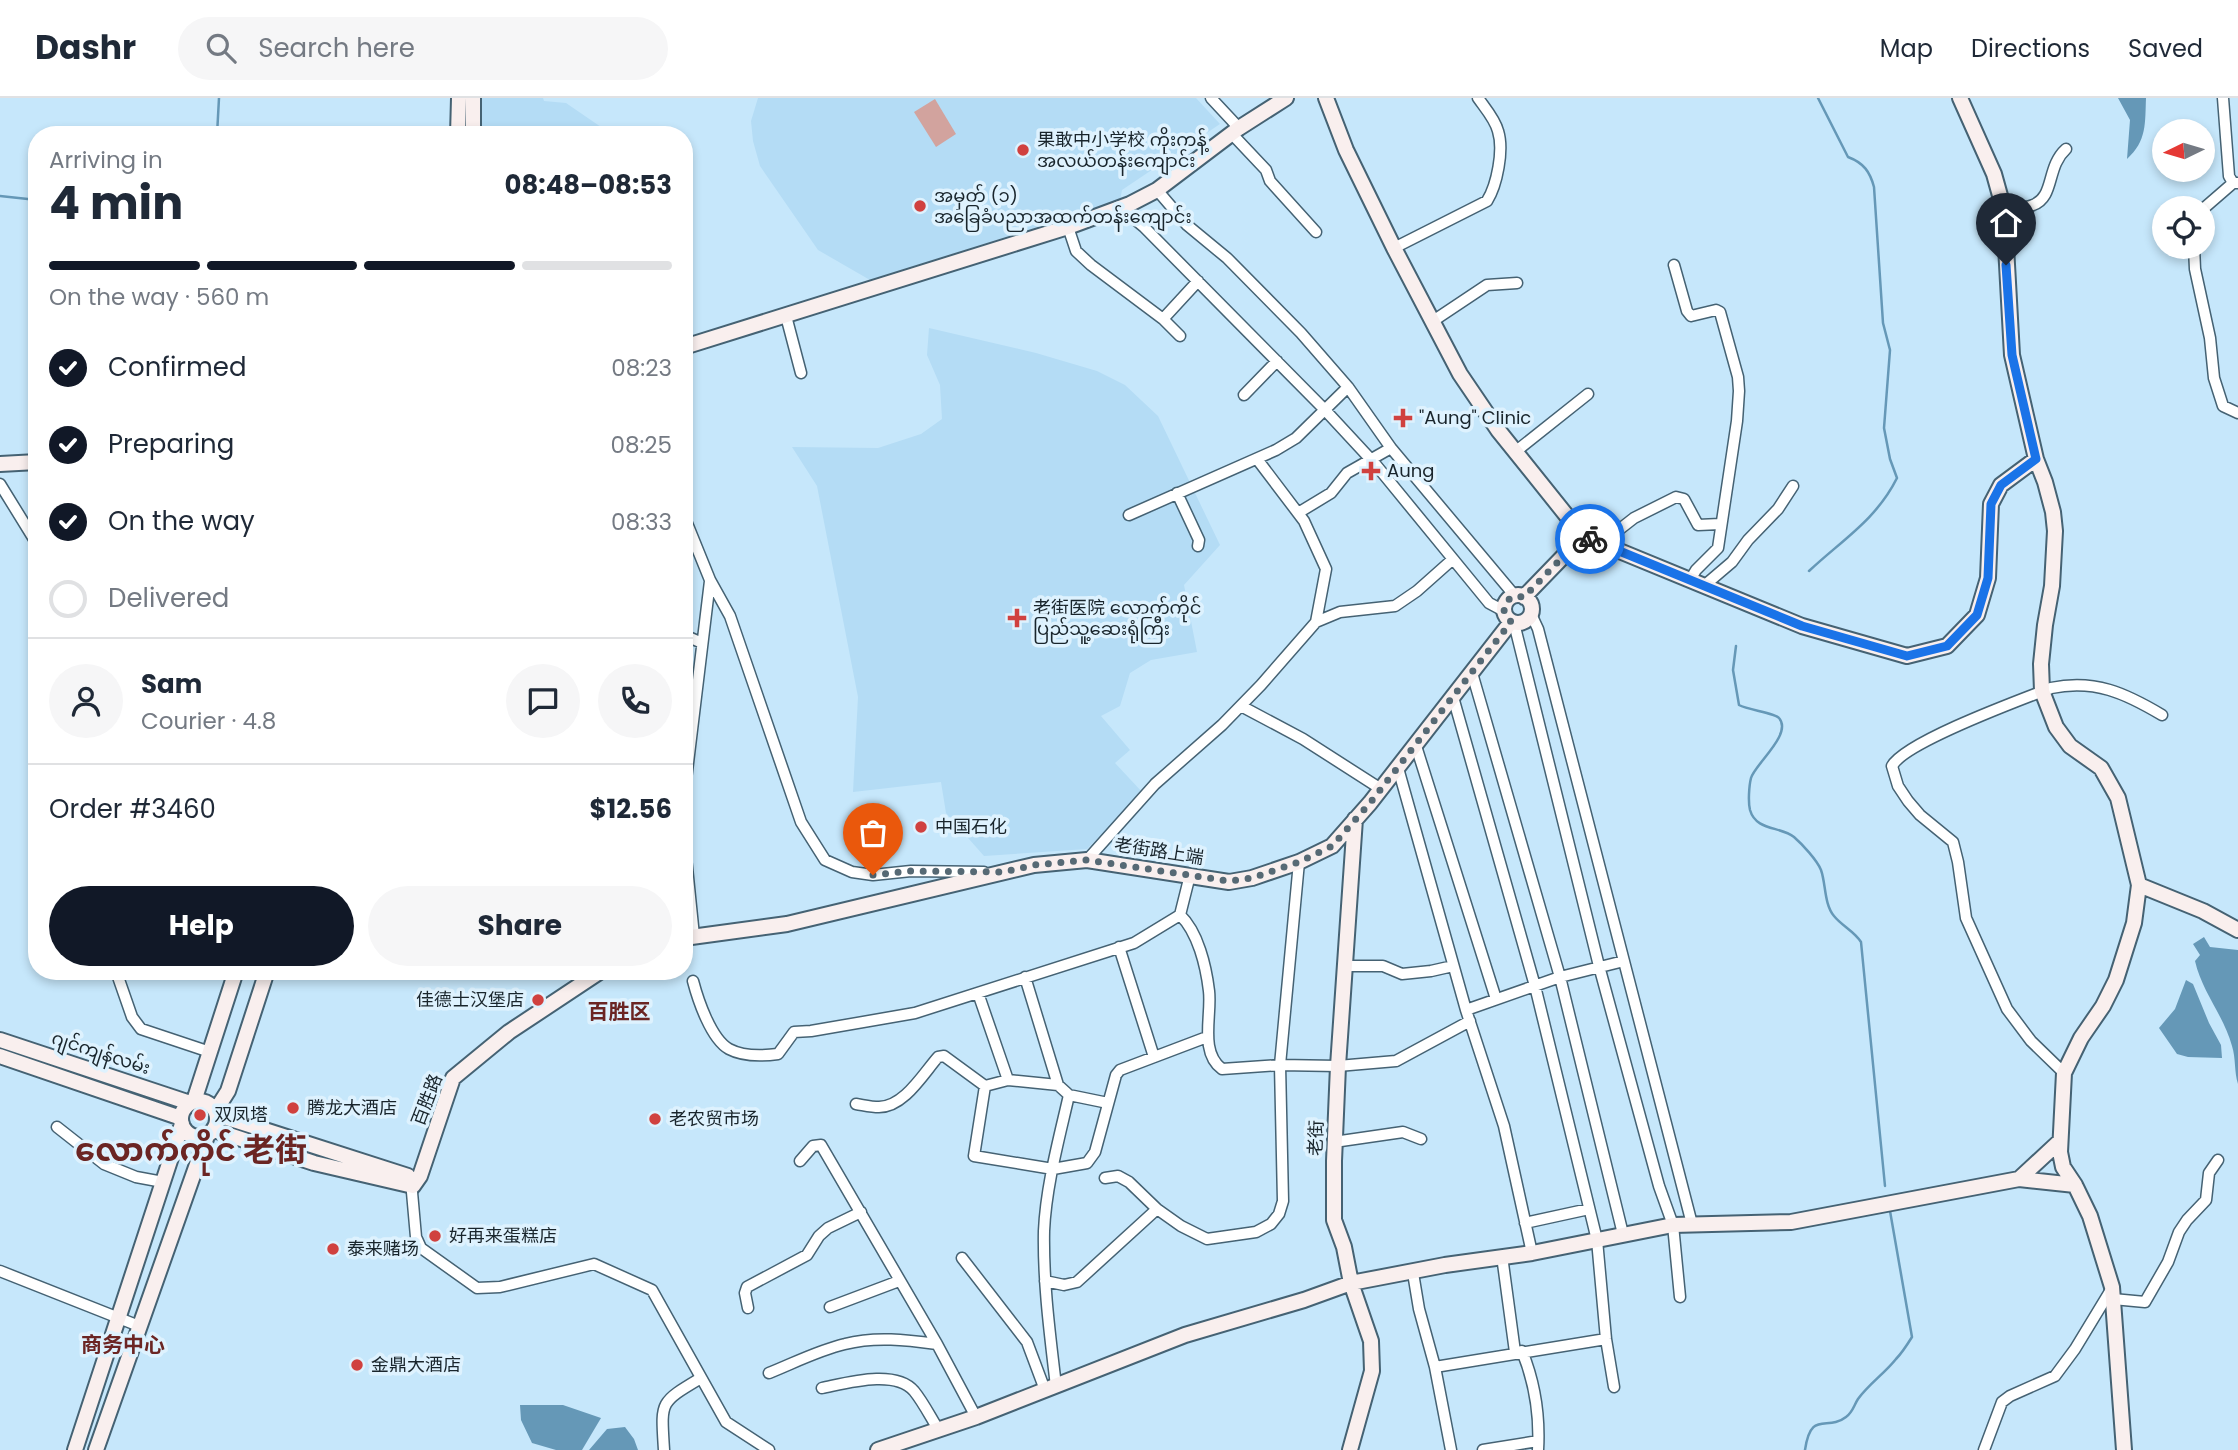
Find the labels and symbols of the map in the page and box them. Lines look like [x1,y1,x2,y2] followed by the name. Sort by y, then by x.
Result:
[2152,119,2216,182] north arrow
[1037,126,1210,176] place label: 果敢中小学校 ကိုးကန့် အလယ်တန်းကျောင်း
[1015,142,1031,158] marker: 果敢中小学校 ကိုးကန့် အလယ်တန်းကျောင်း
[934,183,1192,232] place label: အမှတ် (၁) အခြေခံပညာအထက်တန်းကျောင်း
[1976,193,2036,265] pin
[912,198,928,214] marker: အမှတ် (၁) အခြေခံပညာအထက်တန်းကျောင်း
[1419,405,1531,430] place label: "Aung" Clinic
[1393,408,1413,428] marker: "Aung" Clinic
[1387,458,1434,483] place label: Aung
[1361,461,1381,481] marker: Aung
[1555,504,1625,574] courier
[1033,594,1202,644] place label: 老街医院 လောက်ကိုင် ပြည်သူ့ဆေးရုံကြီး
[1007,608,1027,628] marker: 老街医院 လောက်ကိုင် ပြည်သူ့ဆေးရုံကြီး
[843,803,903,875] pin
[935,814,1007,839] place label: 中国石化
[913,819,929,835] marker: 中国石化
[1113,831,1205,870] street label: 老街路上端
[416,987,524,1012] place label: 佳德士汉堡店
[530,992,546,1008] marker: 佳德士汉堡店
[588,997,651,1026] district label: 百胜区
[48,1025,154,1083] street label: ဂျင်ကျန်လမ်း
[405,1070,448,1130] street label: 百胜路
[307,1095,397,1120] place label: 腾龙大酒店
[285,1100,301,1116] marker: 腾龙大酒店
[214,1102,268,1127] place label: 双凤塔
[669,1106,759,1131] place label: 老农贸市场
[192,1107,208,1123] marker: 双凤塔
[647,1111,663,1127] marker: 老农贸市场
[1302,1120,1329,1156] street label: 老街
[75,1127,307,1176] district label: လောက်ကိုင် 老街
[449,1223,557,1248] place label: 好再来蛋糕店
[427,1228,443,1244] marker: 好再来蛋糕店
[347,1236,419,1261] place label: 泰来赌场
[325,1241,341,1257] marker: 泰来赌场
[81,1330,165,1359] district label: 商务中心
[371,1352,461,1377] place label: 金鼎大酒店
[349,1357,365,1373] marker: 金鼎大酒店

